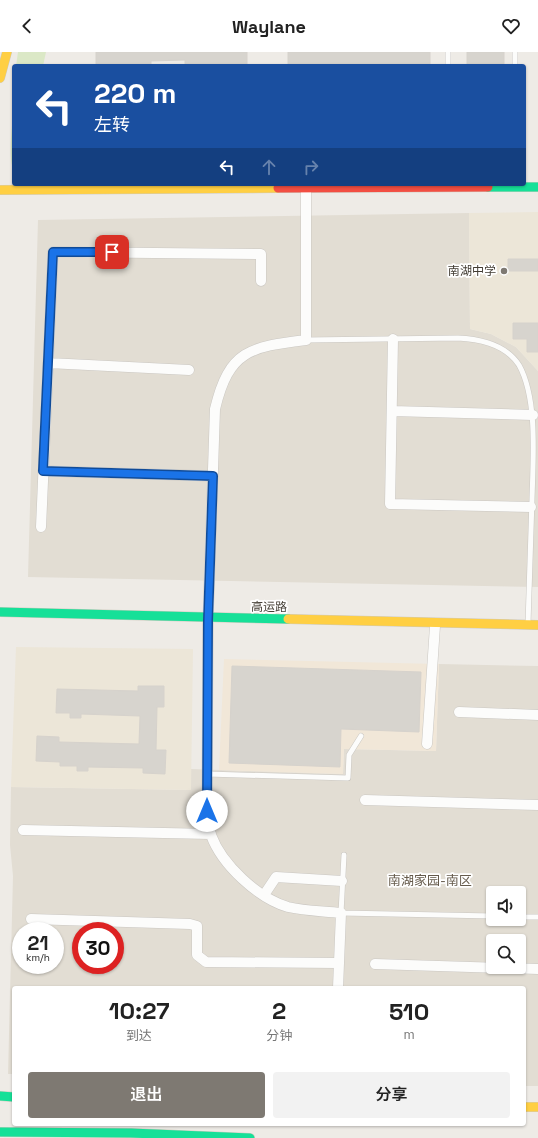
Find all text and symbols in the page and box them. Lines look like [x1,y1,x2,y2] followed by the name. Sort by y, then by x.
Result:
[16,15,38,37] icon: back
[232,15,306,38] text: Waylane
[500,15,522,37] icon: heart
[94,75,176,111] text: 220 m
[28,80,80,132] icon: left
[94,113,130,136] text: 左转
[216,156,238,178] icon: left
[258,156,280,178] icon: ahead
[300,156,322,178] icon: right
[95,235,129,269] pin
[101,241,123,263] icon: arrive
[448,263,496,279] place label: 南湖中学
[499,266,509,276] marker: 南湖中学
[251,599,287,615] street label: 高运路
[186,790,228,832] position arrow
[388,872,472,889] district label: 南湖家园-南区
[486,886,526,974] map controls
[486,886,526,926] button: sound
[72,922,124,974] speed limit sign: 30
[28,930,48,956] text: 21
[486,934,526,974] button: search
[26,951,50,964] text: km/h
[109,995,170,1026] text: 10:27
[272,995,286,1026] text: 2
[389,996,429,1027] text: 510
[404,1026,415,1043] text: m
[126,1027,152,1044] text: 到达
[266,1027,292,1044] text: 分钟
[28,1072,265,1118] button: 退出
[273,1072,510,1118] button: 分享

